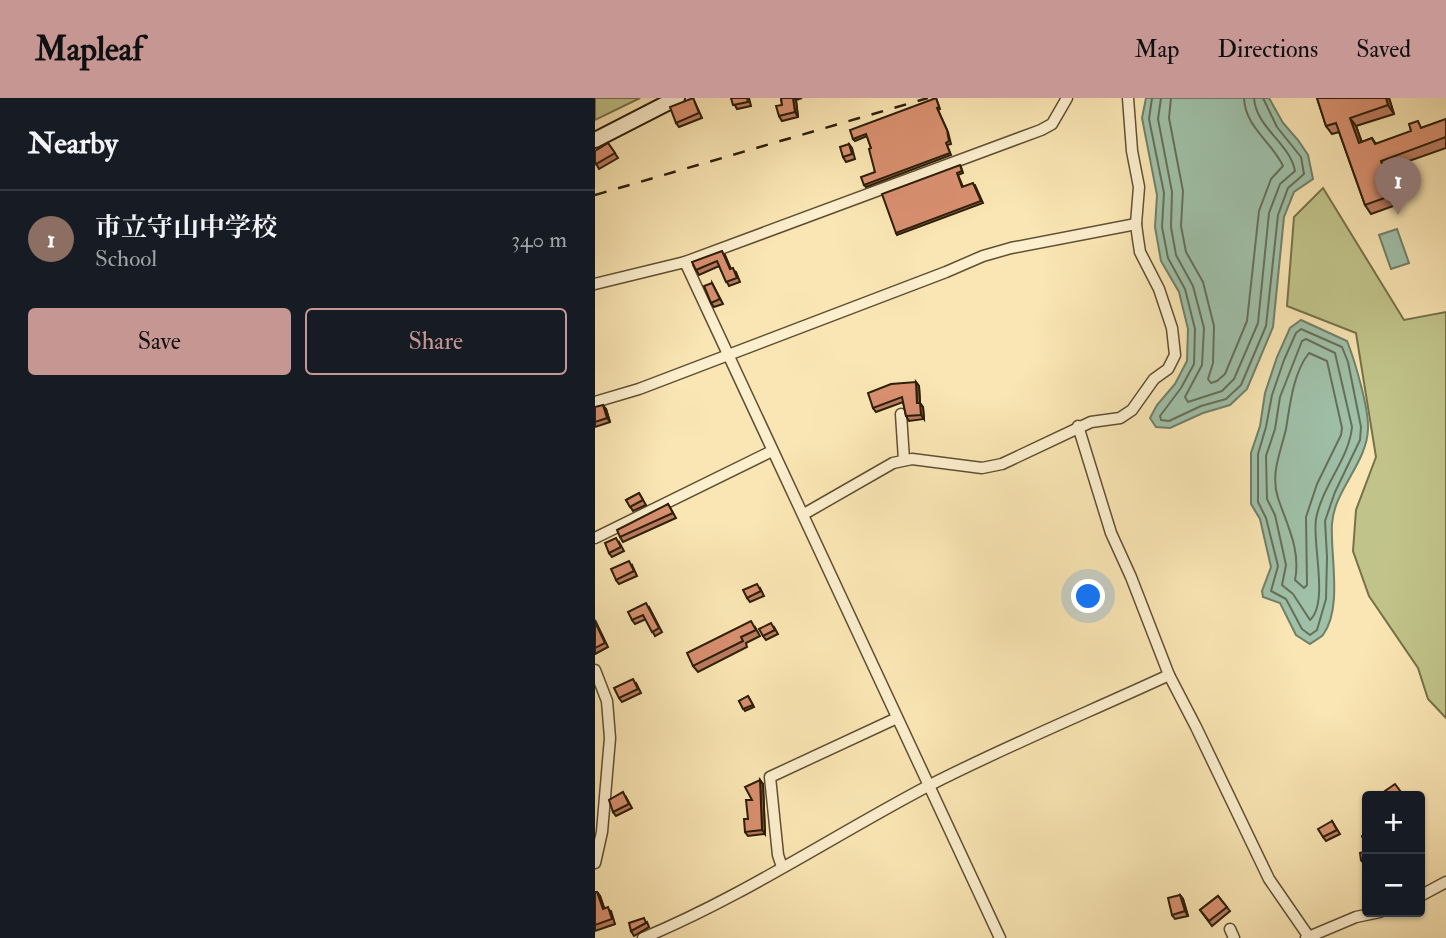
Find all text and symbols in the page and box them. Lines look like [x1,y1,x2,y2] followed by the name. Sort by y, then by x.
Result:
[35,29,143,70] text: Mapleaf
[1134,34,1179,65] text: Map
[1217,34,1318,65] text: Directions
[1356,34,1411,65] text: Saved
[28,125,118,162] text: Nearby
[1375,157,1421,215] pin: 1
[95,212,277,244] text: 市立守山中学校
[47,225,55,254] text: 1
[511,225,567,254] text: 340 m
[95,244,157,273] text: School
[28,308,291,375] button: Save
[305,308,567,375] button: Share
[1071,579,1105,613] your location
[1362,791,1425,917] map controls
[1362,791,1425,854] button: +
[1362,854,1425,917] button: −

